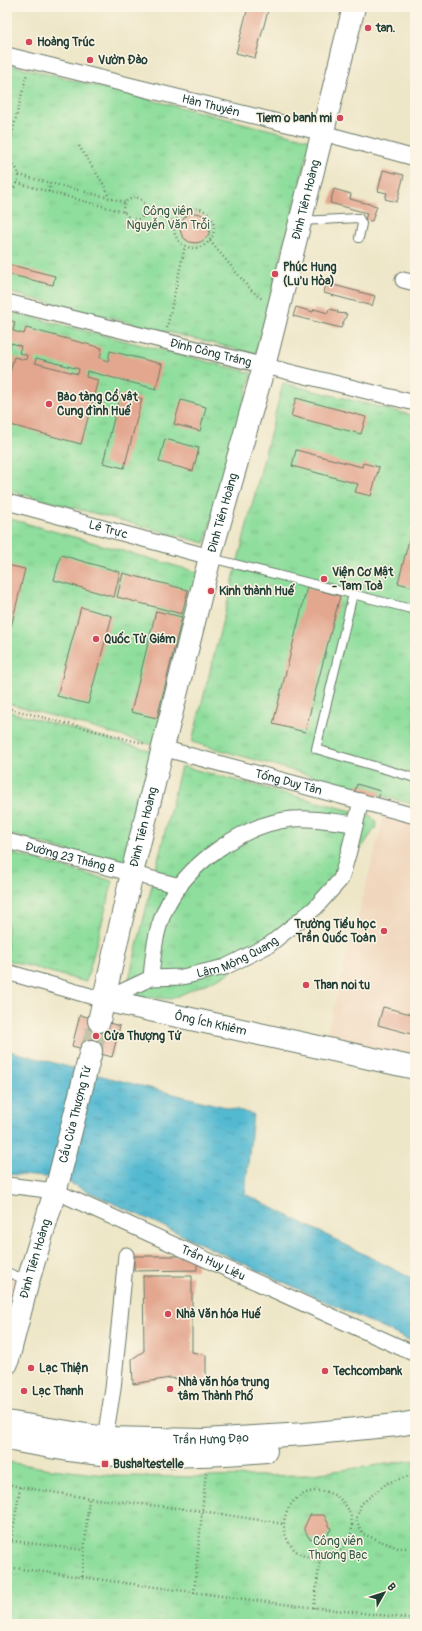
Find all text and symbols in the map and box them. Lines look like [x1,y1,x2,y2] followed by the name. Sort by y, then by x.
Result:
[375,21,396,36] place label: tan.
[363,23,373,33] marker: tan.
[37,35,95,50] place label: Hoàng Trúc
[24,37,34,47] marker: Hoàng Trúc
[98,53,148,68] place label: Vườn Đào
[85,55,95,65] marker: Vườn Đào
[180,91,241,120] street label: Hàn Thuyên
[255,111,332,126] place label: Tiem o banh mi
[335,113,345,123] marker: Tiem o banh mi
[289,158,323,242] street label: Đinh Tiên Hoàng
[126,204,210,233] park label: Công viên Nguyễn Văn Trỗi
[283,260,337,289] place label: Phúc Hung (Lu'u Hòa)
[270,269,280,279] marker: Phúc Hung (Lu'u Hòa)
[168,336,253,370] street label: Đinh Công Tráng
[57,388,139,419] place label: Bảo tàng Cổ vật Cung đình Huế
[44,399,54,409] marker: Bảo tàng Cổ vật Cung đình Huế
[205,471,241,555] street label: Đinh Tiên Hoàng
[87,517,129,542] street label: Lê Trực
[332,565,395,594] place label: Viện Cơ Mật - Tam Toà
[319,574,329,584] marker: Viện Cơ Mật - Tam Toà
[219,583,295,599] place label: Kinh thành Huế
[206,586,216,596] marker: Kinh thành Huế
[104,631,176,647] place label: Quốc Tử Giám
[91,634,101,644] marker: Quốc Tử Giám
[253,766,324,799] street label: Tống Duy Tân
[127,785,161,869] street label: Đinh Tiên Hoàng
[24,839,116,877] street label: Đường 23 Tháng 8
[293,916,376,946] place label: Trường Tiểu học Trần Quốc Toản
[379,926,389,936] marker: Trường Tiểu học Trần Quốc Toản
[195,933,282,981] street label: Lâm Mộng Quang
[313,978,370,993] place label: Than noi tu
[301,980,311,990] marker: Than noi tu
[173,1008,248,1039] street label: Ông Ích Khiêm
[104,1029,182,1044] place label: Cửa Thượng Tứ
[91,1031,101,1041] marker: Cửa Thượng Tứ
[56,1064,95,1165] street label: Cầu Cửa Thượng Tứ
[17,1217,54,1300] street label: Đinh Tiên Hoàng
[178,1242,247,1284] street label: Trần Huy Liệu
[176,1306,262,1322] place label: Nhà Văn hóa Huế
[163,1309,173,1319] marker: Nhà Văn hóa Huế
[39,1361,88,1376] place label: Lạc Thiện
[26,1363,36,1373] marker: Lạc Thiện
[332,1364,403,1379] place label: Techcombank
[320,1366,330,1376] marker: Techcombank
[177,1375,269,1404] place label: Nhà văn hóa trung tâm Thành Phố
[32,1384,84,1399] place label: Lạc Thanh
[165,1384,175,1394] marker: Nhà văn hóa trung tâm Thành Phố
[19,1386,29,1396] marker: Lạc Thanh
[172,1430,250,1448] street label: Trần Hưng Đạo
[113,1457,185,1472] place label: Bushaltestelle
[100,1459,110,1469] marker: Bushaltestelle
[308,1534,368,1563] park label: Công viên Thương Bạc
[364,1573,404,1613] north arrow
[384,1581,398,1594] text: B

